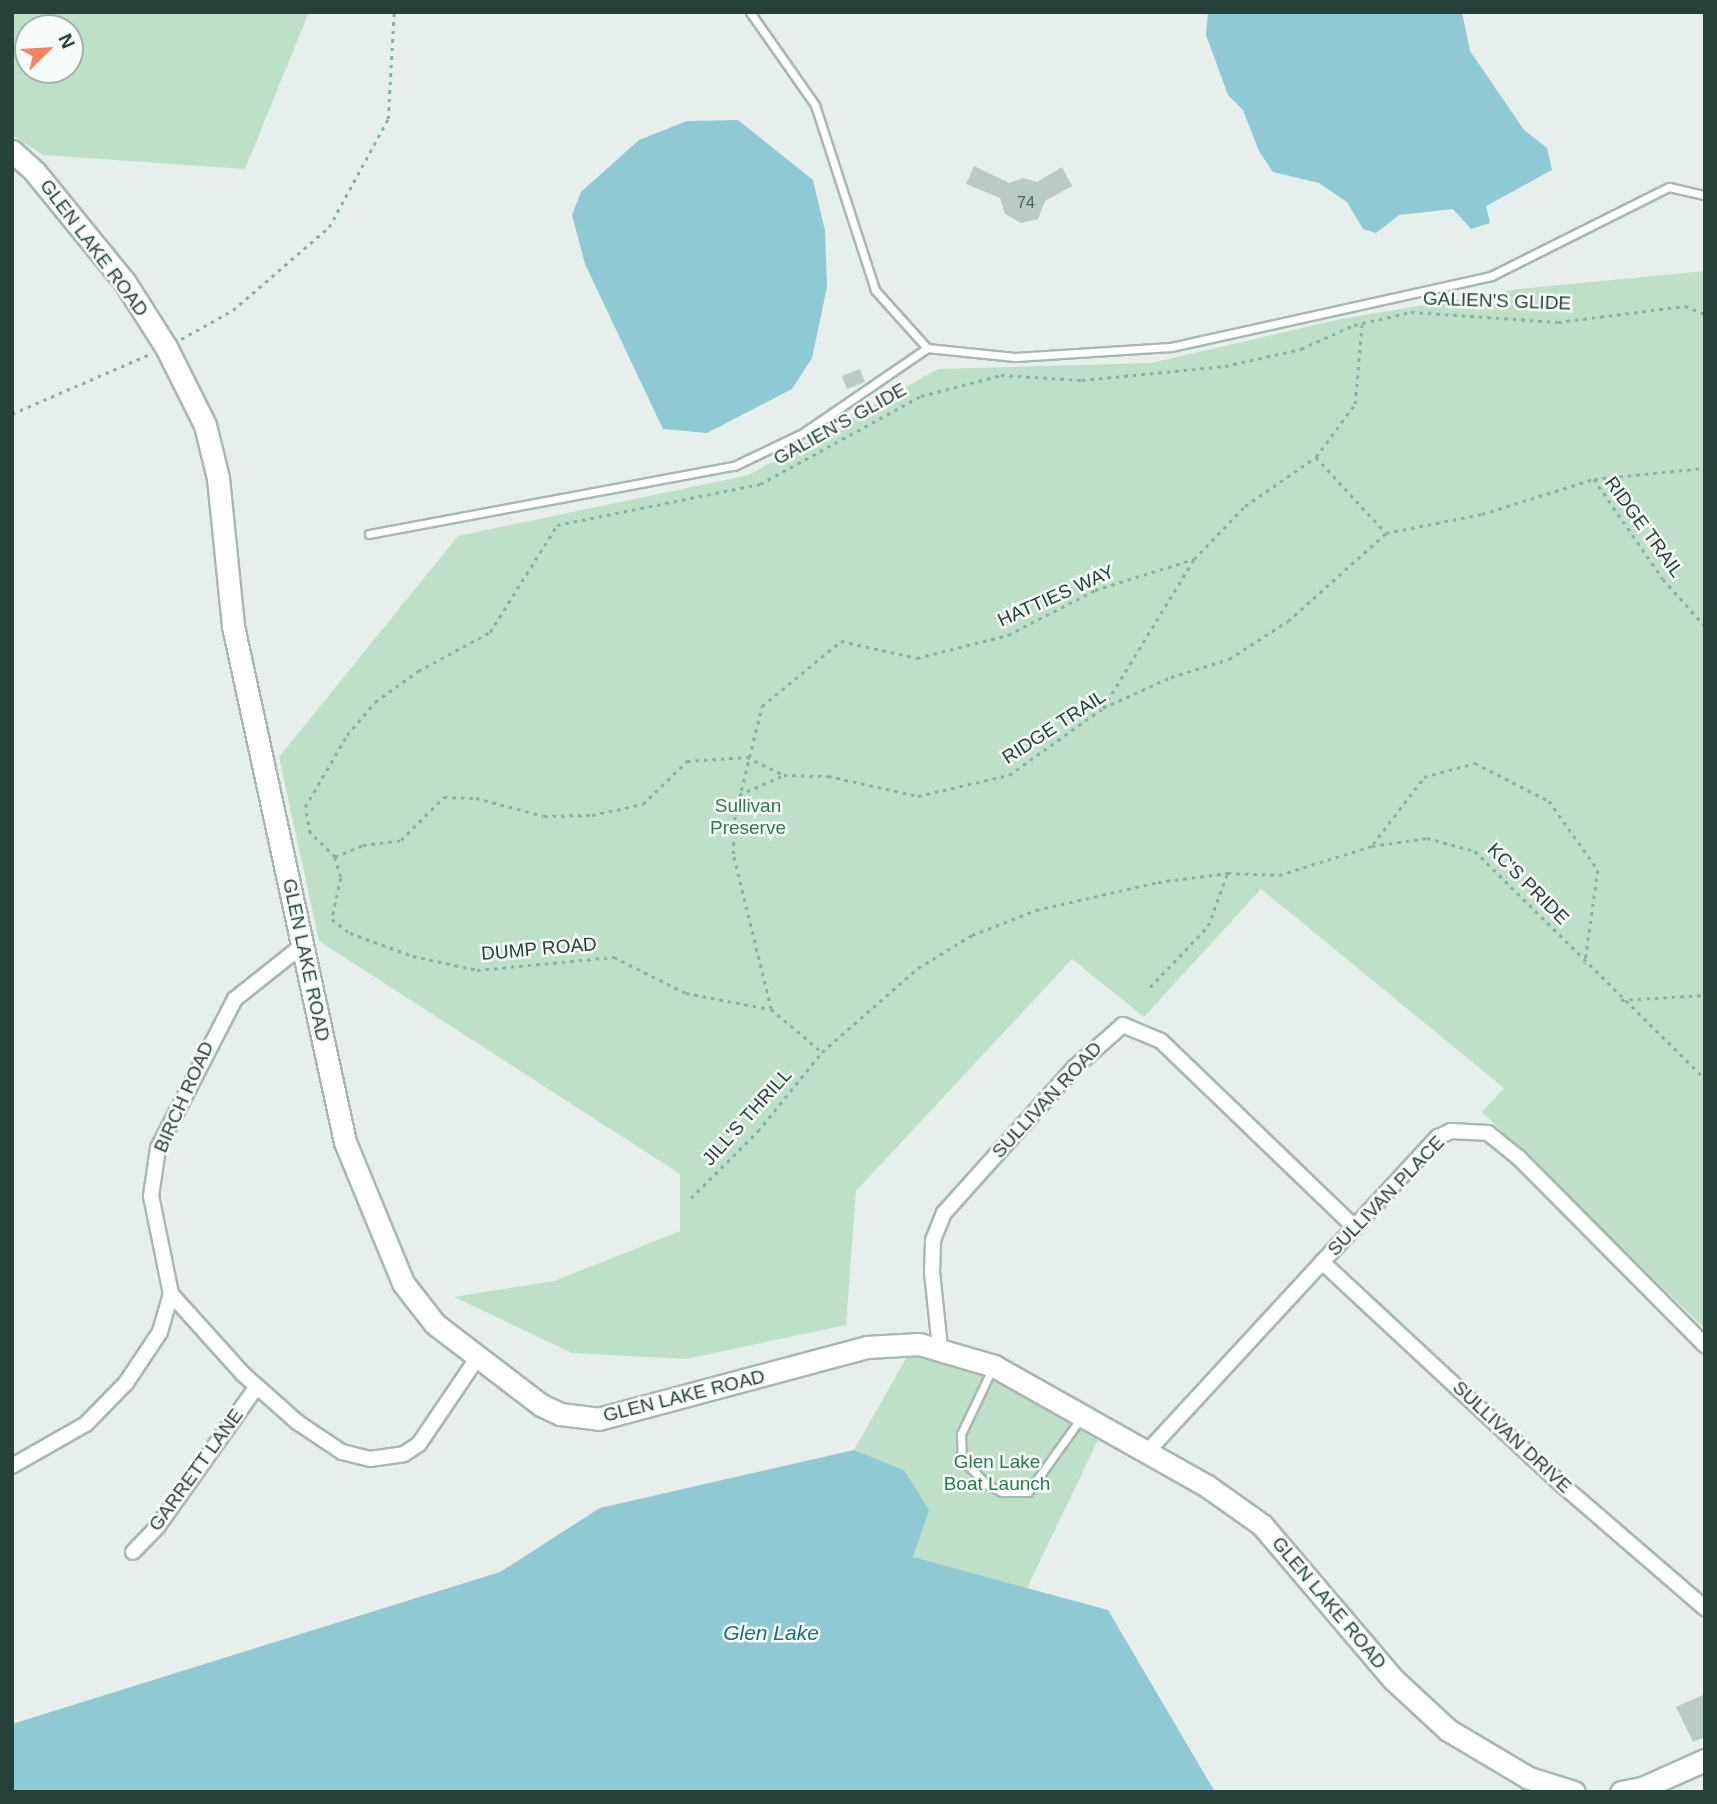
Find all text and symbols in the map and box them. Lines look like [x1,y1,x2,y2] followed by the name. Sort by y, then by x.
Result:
[14,14,84,84] north arrow
[54,31,79,52] text: N
[35,175,153,321] street label: GLEN LAKE ROAD
[1017,193,1035,213] house number: 74
[1423,287,1571,315] street label: GALIEN'S GLIDE
[770,378,910,470] street label: GALIEN'S GLIDE
[1600,472,1688,582] street label: RIDGE TRAIL
[994,560,1118,632] street label: HATTIES WAY
[998,685,1110,769] street label: RIDGE TRAIL
[710,795,786,839] park label: Sullivan Preserve
[1482,838,1574,930] street label: KC'S PRIDE
[278,877,334,1043] street label: GLEN LAKE ROAD
[480,933,598,965] street label: DUMP ROAD
[987,1037,1107,1163] street label: SULLIVAN ROAD
[149,1038,219,1156] street label: BIRCH ROAD
[697,1064,797,1170] street label: JILL'S THRILL
[1323,1131,1449,1261] street label: SULLIVAN PLACE
[601,1365,767,1427] street label: GLEN LAKE ROAD
[1448,1376,1576,1498] street label: SULLIVAN DRIVE
[144,1404,248,1536] street label: GARRETT LANE
[944,1451,1050,1495] park label: Glen Lake Boat Launch
[1267,1532,1391,1674] street label: GLEN LAKE ROAD
[723,1620,819,1646] water label: Glen Lake

